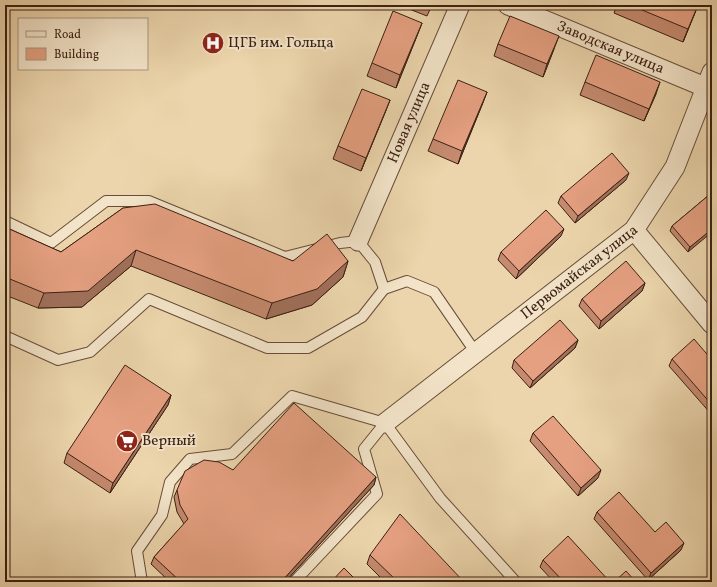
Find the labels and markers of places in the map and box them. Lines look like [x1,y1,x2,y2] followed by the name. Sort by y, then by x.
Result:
[200,30,226,56] hospital icon: ЦГБ им. Гольца
[228,33,334,54] place label: ЦГБ им. Гольца
[114,428,140,454] supermarket icon: Верный
[142,431,196,452] place label: Верный

